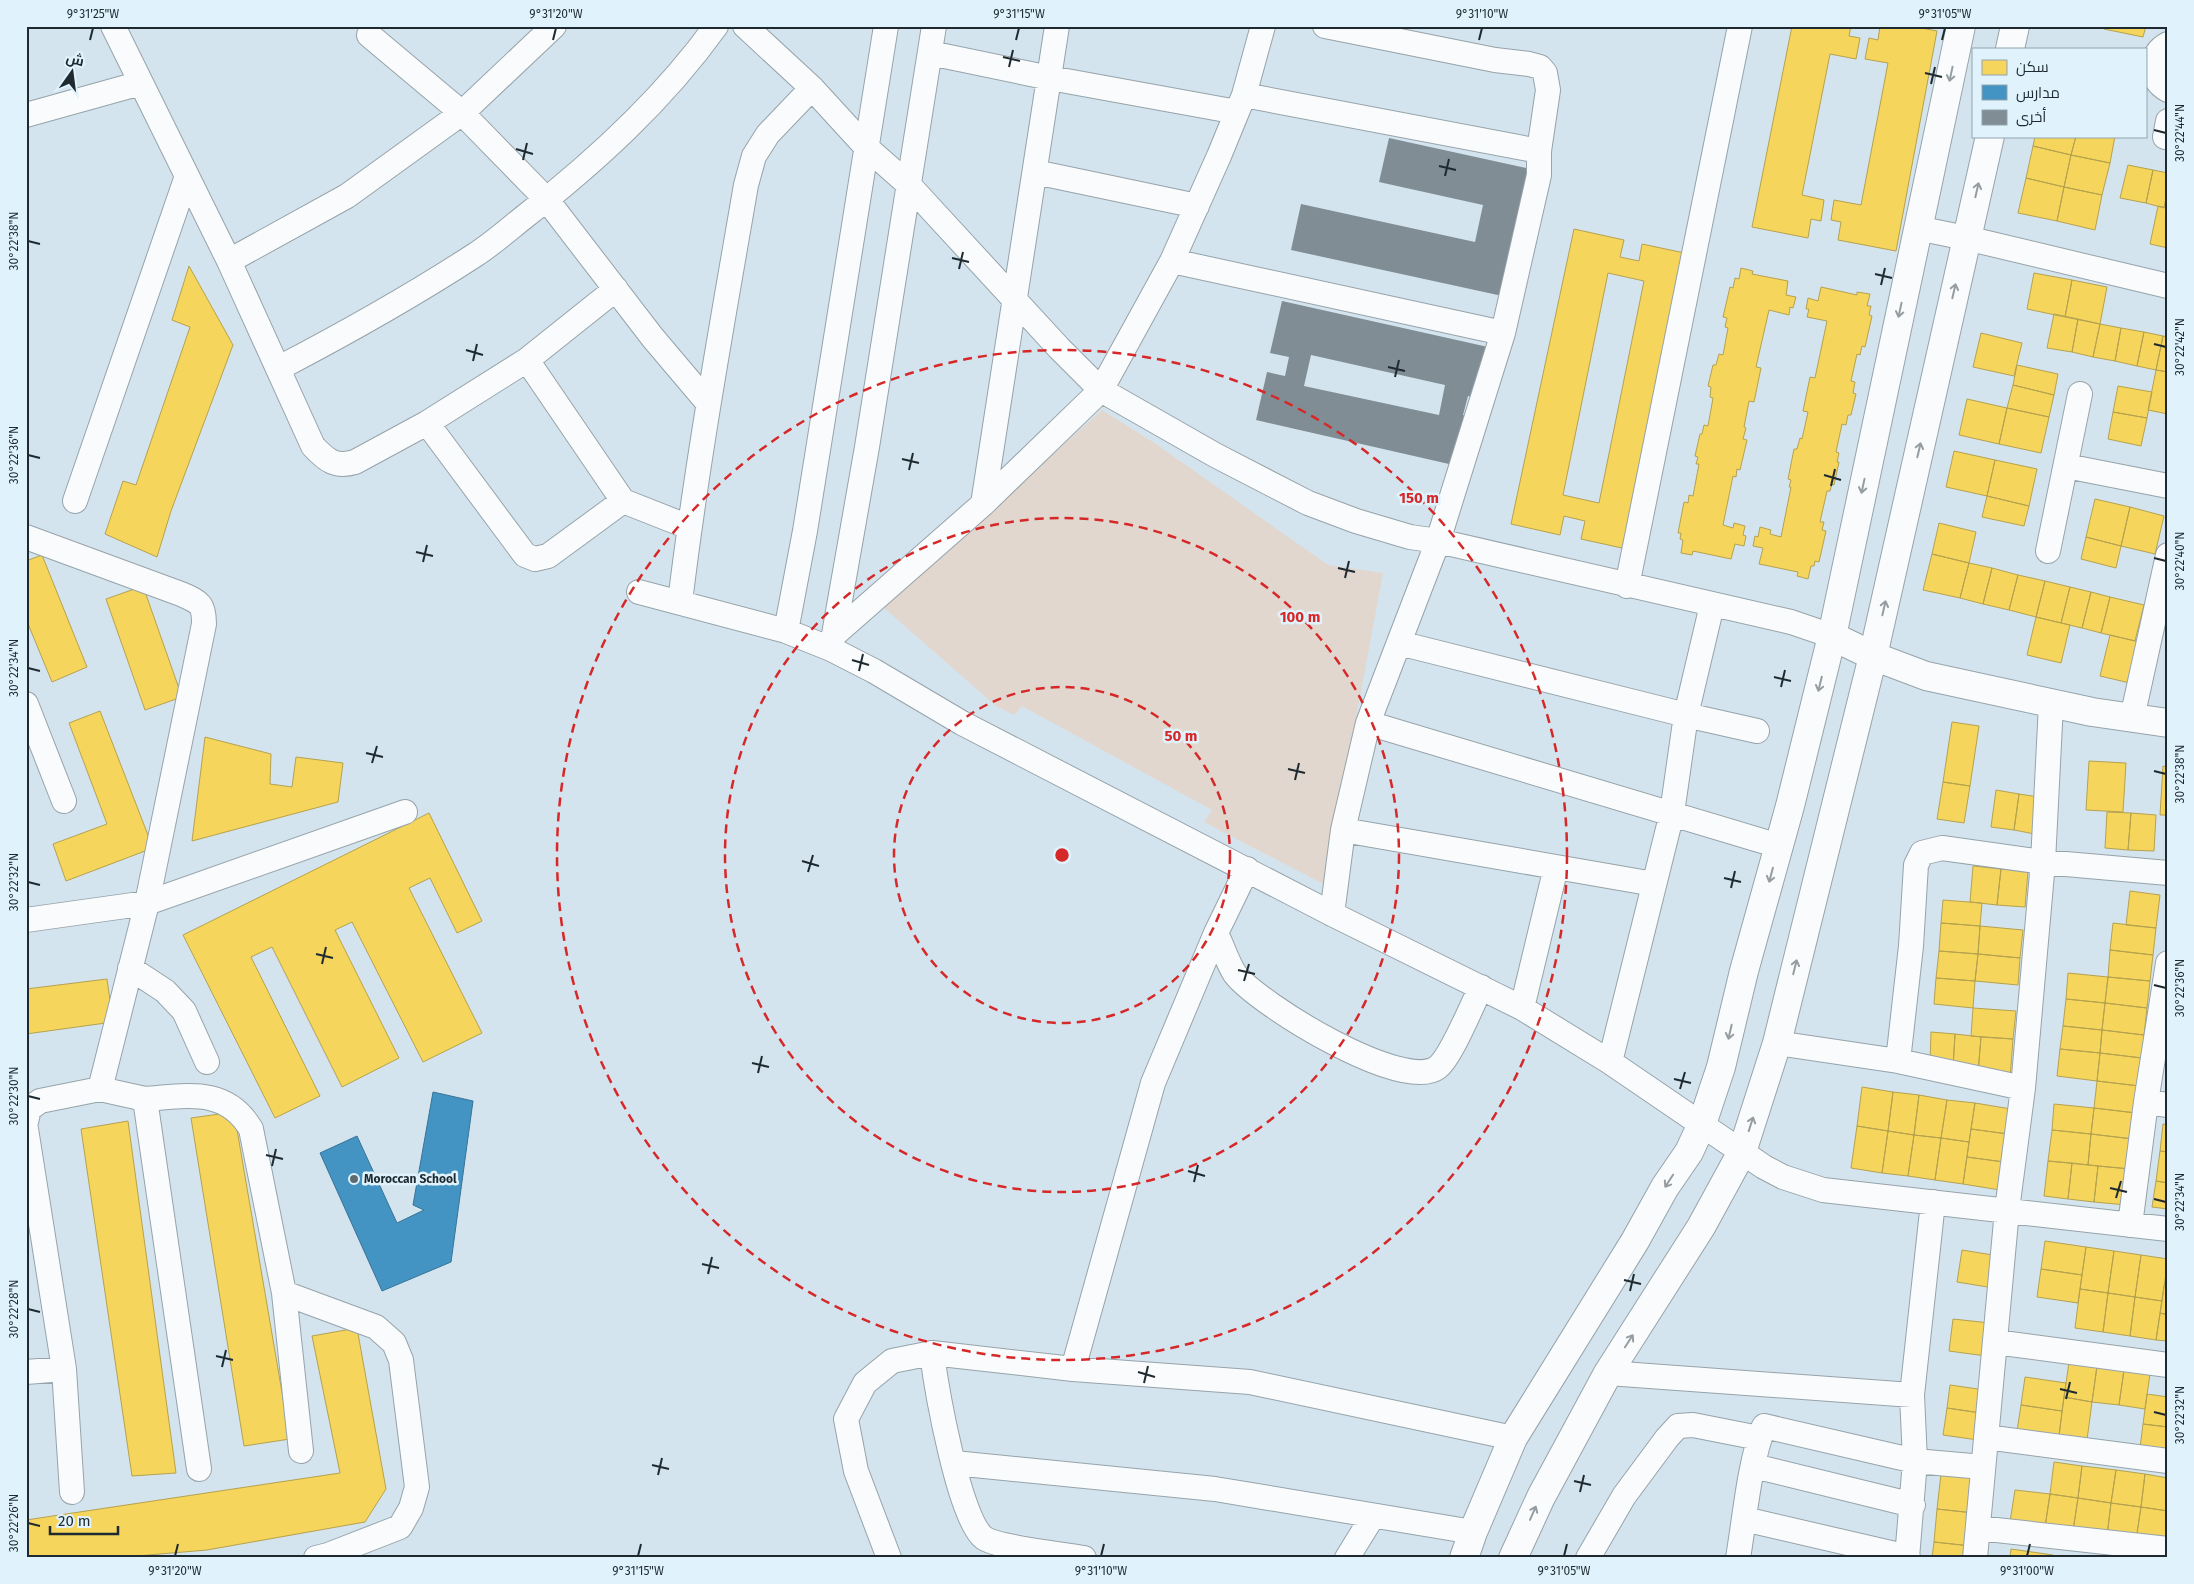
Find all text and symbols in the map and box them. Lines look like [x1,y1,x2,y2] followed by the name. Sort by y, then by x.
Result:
[67,7,119,21] text: 9°31'25"W
[529,7,583,21] text: 9°31'20"W
[993,7,1045,21] text: 9°31'15"W
[1456,7,1508,21] text: 9°31'10"W
[1918,7,1972,21] text: 9°31'05"W
[48,48,98,98] north arrow
[1972,48,2146,138] legend
[64,49,86,70] text: ش
[2016,58,2049,77] text: سكن
[1946,65,1955,81] one-way arrow
[2016,84,2060,103] text: مدارس
[2173,104,2187,162] text: 30°22'44"N
[2016,107,2046,127] text: أخرى
[1973,183,1982,199] one-way arrow
[7,212,21,270] text: 30°22'38"N
[1950,283,1959,299] one-way arrow
[1895,302,1904,318] one-way arrow
[2173,318,2187,376] text: 30°22'42"N
[7,426,21,484] text: 30°22'36"N
[1915,442,1924,458] one-way arrow
[1858,478,1867,494] one-way arrow
[1399,489,1439,507] text: 150 m
[2173,532,2187,590] text: 30°22'40"N
[1880,601,1889,617] one-way arrow
[1280,608,1320,626] text: 100 m
[7,639,21,697] text: 30°22'34"N
[1815,675,1824,691] one-way arrow
[1164,727,1198,745] text: 50 m
[2173,745,2187,803] text: 30°22'38"N
[1053,846,1071,864] centre of rings
[7,853,21,911] text: 30°22'32"N
[1765,866,1775,882] one-way arrow
[2173,959,2187,1017] text: 30°22'36"N
[1791,960,1800,976] one-way arrow
[1725,1024,1734,1040] one-way arrow
[7,1066,21,1126] text: 30°22'30"N
[1747,1116,1757,1132] one-way arrow
[364,1172,457,1186] place label: Moroccan School
[348,1173,360,1185] marker: Moroccan School
[2173,1173,2187,1231] text: 30°22'34"N
[1664,1174,1674,1188] one-way arrow
[7,1280,21,1338] text: 30°22'28"N
[1624,1334,1634,1348] one-way arrow
[2173,1386,2187,1444] text: 30°22'32"N
[7,1494,21,1552] text: 30°22'26"N
[50,1504,118,1536] scale bar
[1529,1506,1539,1521] one-way arrow
[58,1512,91,1530] text: 20 m
[148,1564,202,1578] text: 9°31'20"W
[612,1564,664,1578] text: 9°31'15"W
[1075,1564,1127,1578] text: 9°31'10"W
[1537,1564,1591,1578] text: 9°31'05"W
[2000,1564,2054,1578] text: 9°31'00"W

